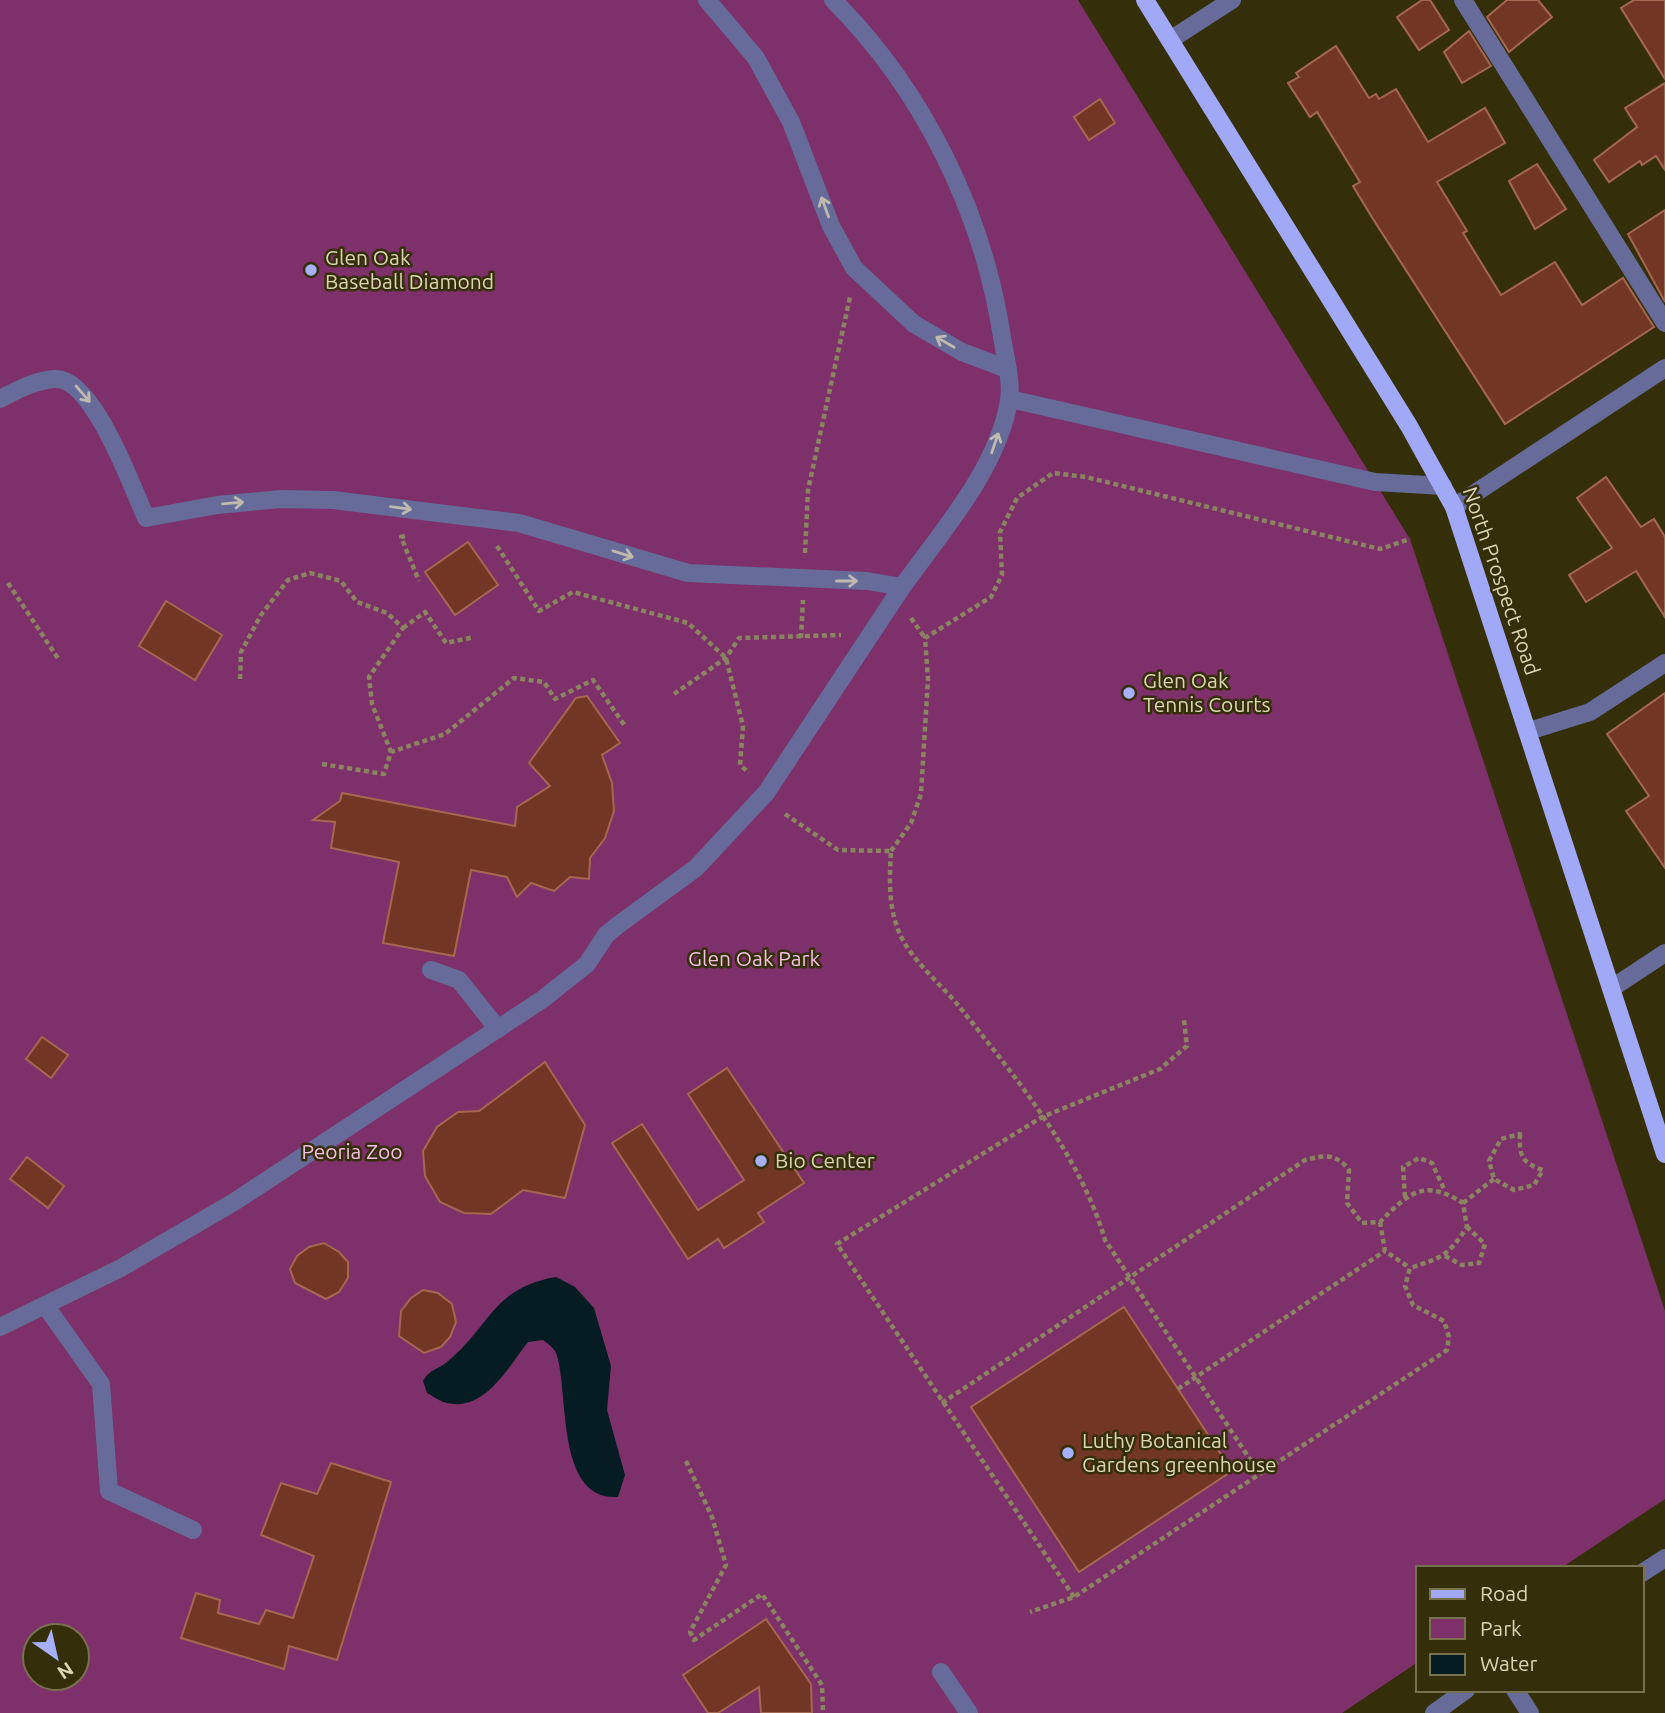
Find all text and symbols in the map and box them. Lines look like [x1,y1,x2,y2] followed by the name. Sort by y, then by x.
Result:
[817,196,830,218] one-way arrow
[325,245,494,293] place label: Glen Oak Baseball Diamond
[303,262,319,278] marker: Glen Oak Baseball Diamond
[935,335,955,349] one-way arrow
[75,385,91,403] one-way arrow
[990,433,1002,455] one-way arrow
[1458,483,1545,678] street label: North Prospect Road
[221,497,244,510] one-way arrow
[389,502,412,515] one-way arrow
[612,548,634,561] one-way arrow
[836,574,859,588] one-way arrow
[1143,668,1271,716] place label: Glen Oak Tennis Courts
[1121,685,1137,701] marker: Glen Oak Tennis Courts
[688,946,820,970] park label: Glen Oak Park
[302,1139,402,1163] park label: Peoria Zoo
[775,1148,875,1172] place label: Bio Center
[753,1153,769,1169] marker: Bio Center
[1082,1428,1277,1476] place label: Luthy Botanical Gardens greenhouse
[1060,1445,1076,1461] marker: Luthy Botanical Gardens greenhouse
[1416,1566,1644,1692] legend
[1480,1581,1528,1605] text: Road
[1480,1616,1522,1640] text: Park
[21,1622,91,1692] north arrow
[1480,1651,1538,1675] text: Water
[53,1658,78,1684] text: N

